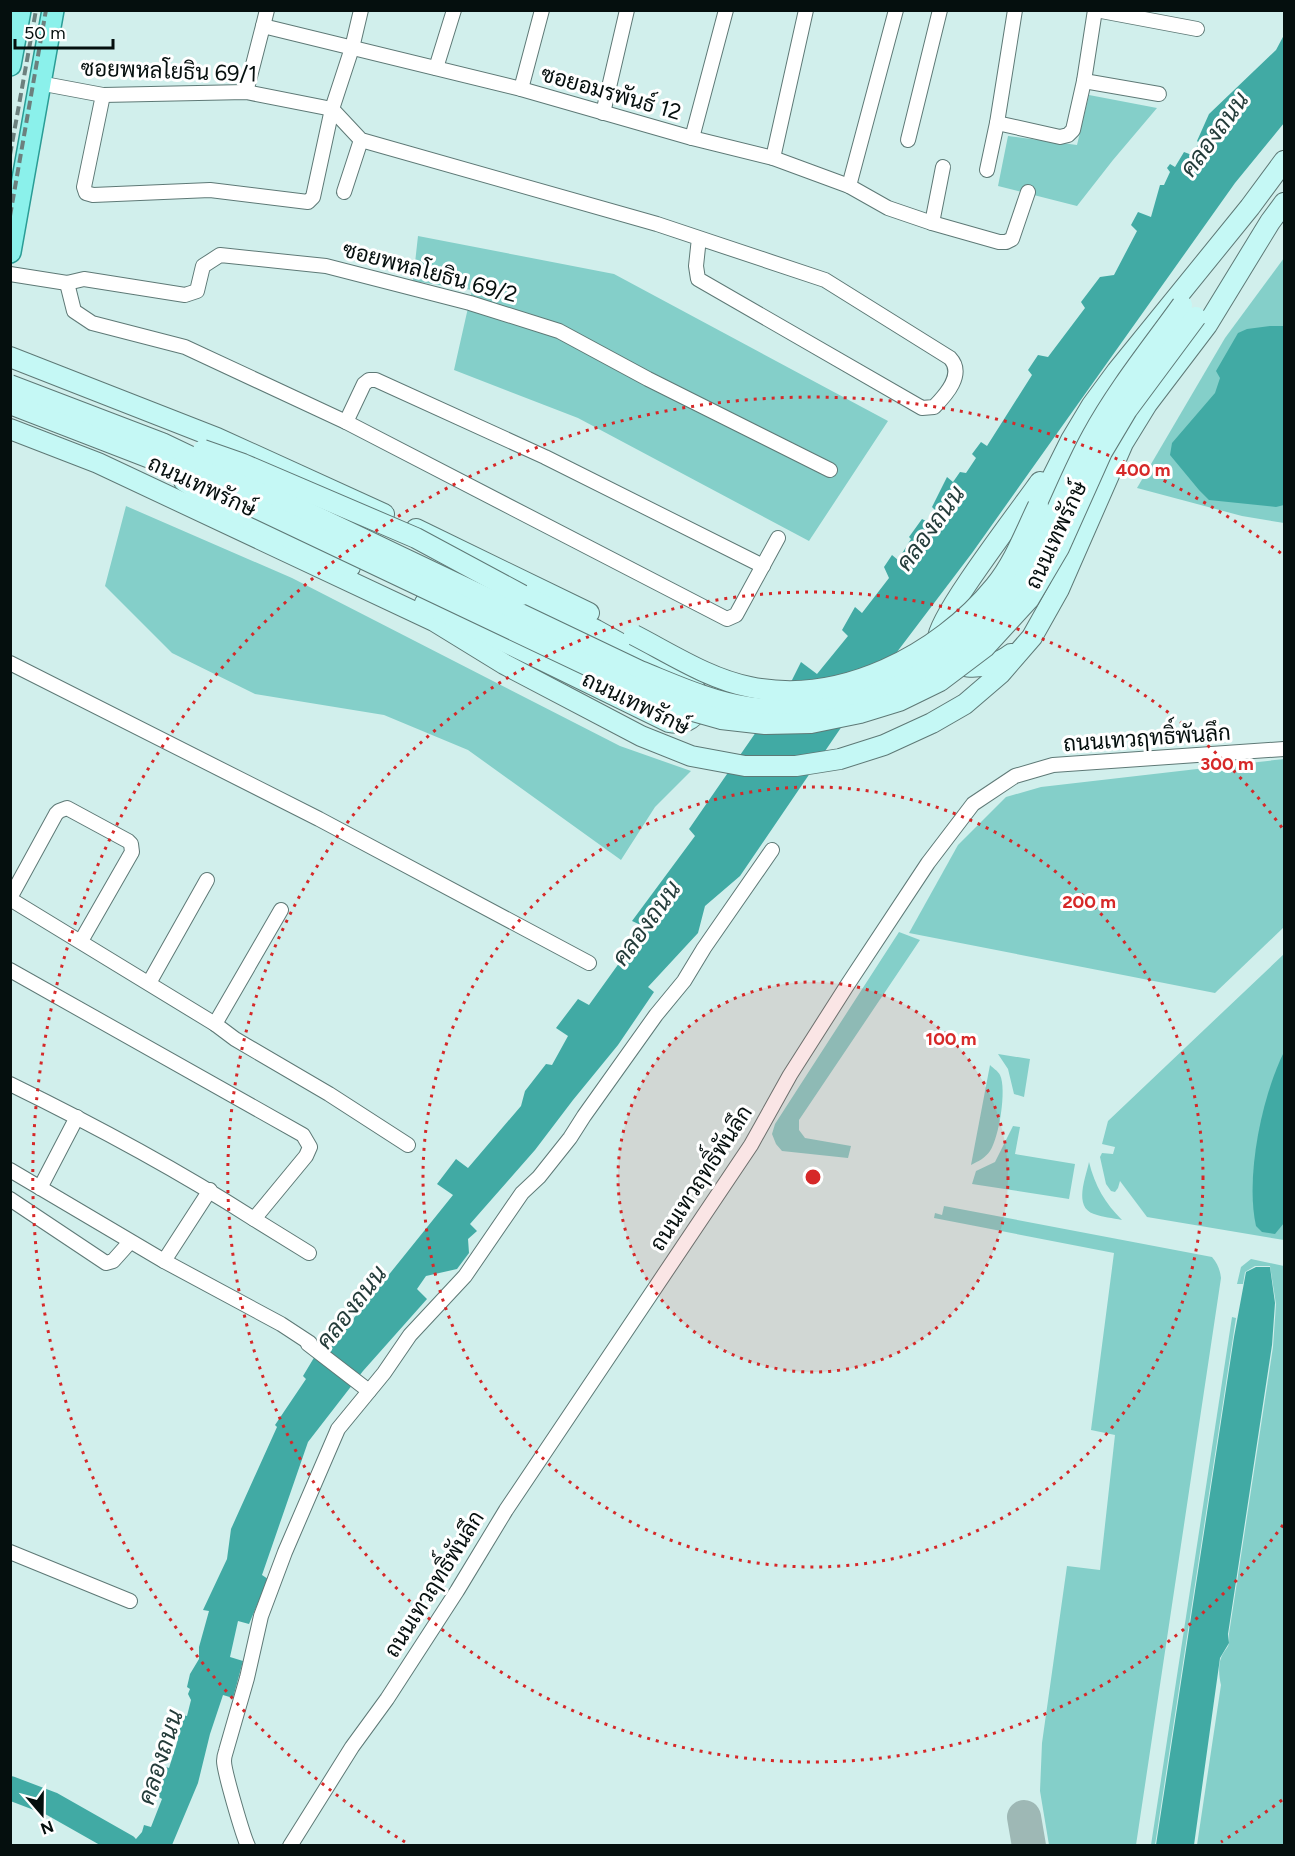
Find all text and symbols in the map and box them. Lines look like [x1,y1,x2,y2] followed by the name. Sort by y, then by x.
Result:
[15,12,112,50] scale bar
[24,22,66,44] text: 50 m
[80,53,258,88] street label: ซอยพหลโยธิน 69/1
[538,59,685,126] street label: ซอยอมรพันธ์ 12
[1173,86,1255,182] water label: คลองถนน
[340,235,521,308] street label: ซอยพหลโยธิน 69/2
[144,448,262,523] street label: ถนนเทพรักษ์
[1116,459,1170,481] text: 400 m
[1018,475,1093,593] street label: ถนนเทพรักษ์
[889,480,971,576] water label: คลองถนน
[578,665,696,741] street label: ถนนเทพรักษ์
[1062,713,1232,757] street label: ถนนเทวฤทธิ์พันลึก
[1200,753,1254,775] text: 300 m
[605,875,687,971] water label: คลองถนน
[1062,891,1116,913] text: 200 m
[926,1028,976,1050] text: 100 m
[639,1097,758,1256] street label: ถนนเทวฤทธิ์พันลึก
[803,1167,823,1187] centre of rings
[309,1259,393,1355] water label: คลองถนน
[373,1503,490,1662] street label: ถนนเทวฤทธิ์พันลึก
[131,1706,189,1808] water label: คลองถนน
[12,1784,72,1844] north arrow
[38,1817,56,1839] text: N

